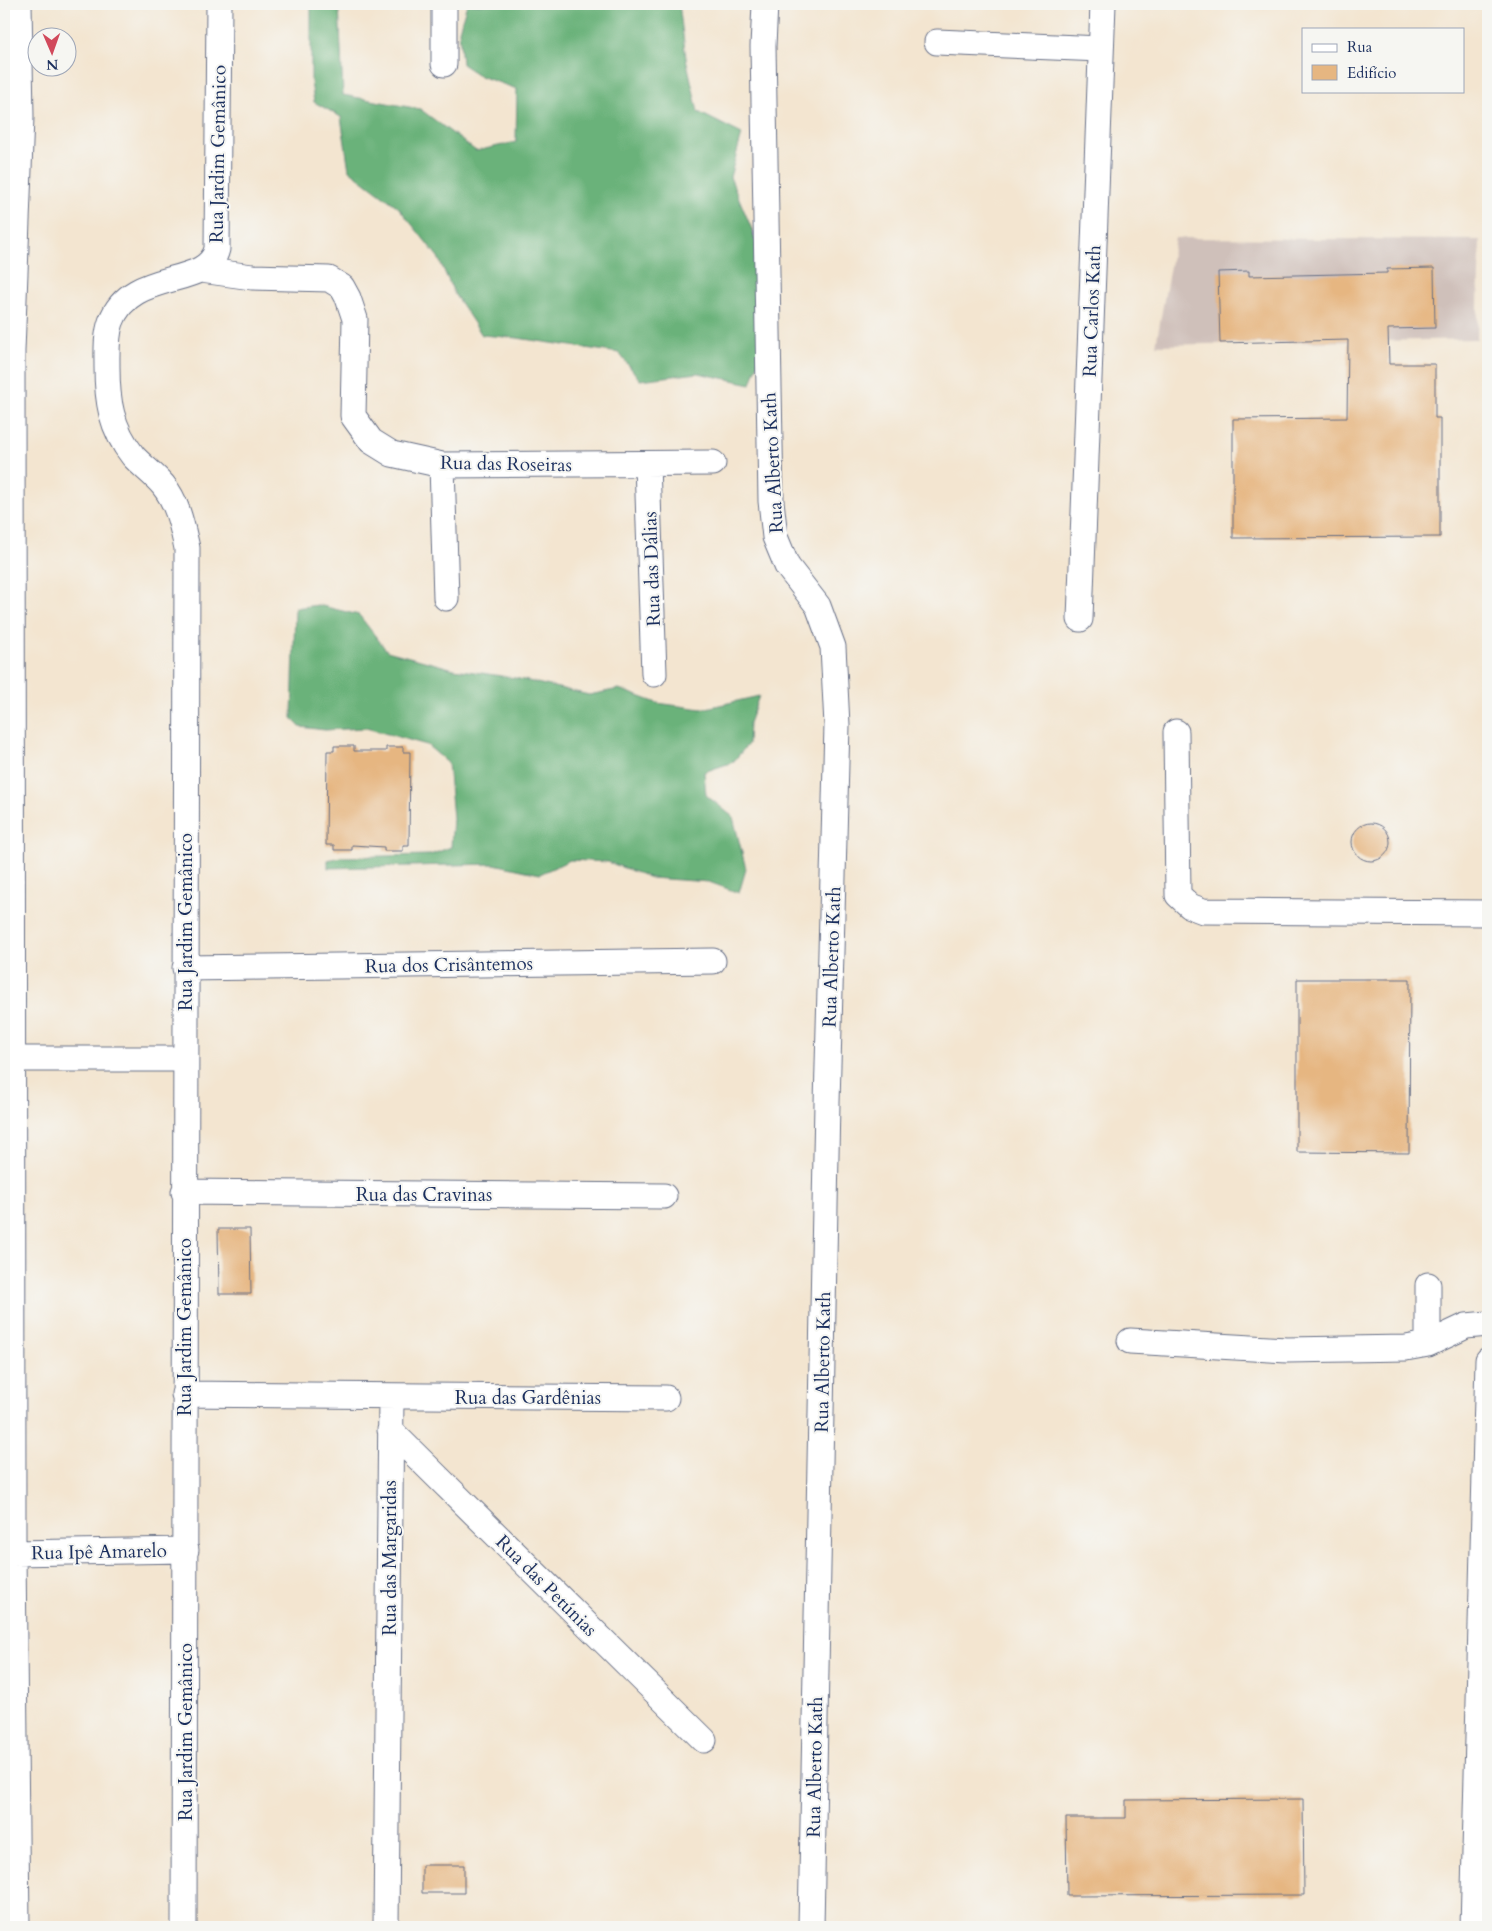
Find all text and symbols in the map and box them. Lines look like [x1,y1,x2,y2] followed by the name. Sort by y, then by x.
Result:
[28,28,78,78] north arrow
[1302,28,1464,92] legend
[1347,37,1373,57] text: Rua
[46,55,59,74] text: N
[1347,63,1396,83] text: Edifício
[203,65,233,243] street label: Rua Jardim Gemânico
[1077,244,1107,377] street label: Rua Carlos Kath
[756,391,790,534] street label: Rua Alberto Kath
[440,450,572,478] street label: Rua das Roseiras
[637,511,667,627] street label: Rua das Dálias
[173,833,199,1011] street label: Rua Jardim Gemânico
[817,885,847,1028] street label: Rua Alberto Kath
[365,951,533,979] street label: Rua dos Crisântemos
[356,1182,492,1208] street label: Rua das Cravinas
[172,1238,198,1416] street label: Rua Jardim Gemânico
[809,1291,837,1433] street label: Rua Alberto Kath
[455,1385,601,1411] street label: Rua das Gardênias
[377,1480,403,1636] street label: Rua das Margaridas
[490,1529,603,1642] street label: Rua das Petúnias
[31,1538,167,1566] street label: Rua Ipê Amarelo
[173,1643,199,1821] street label: Rua Jardim Gemânico
[801,1696,829,1838] street label: Rua Alberto Kath

